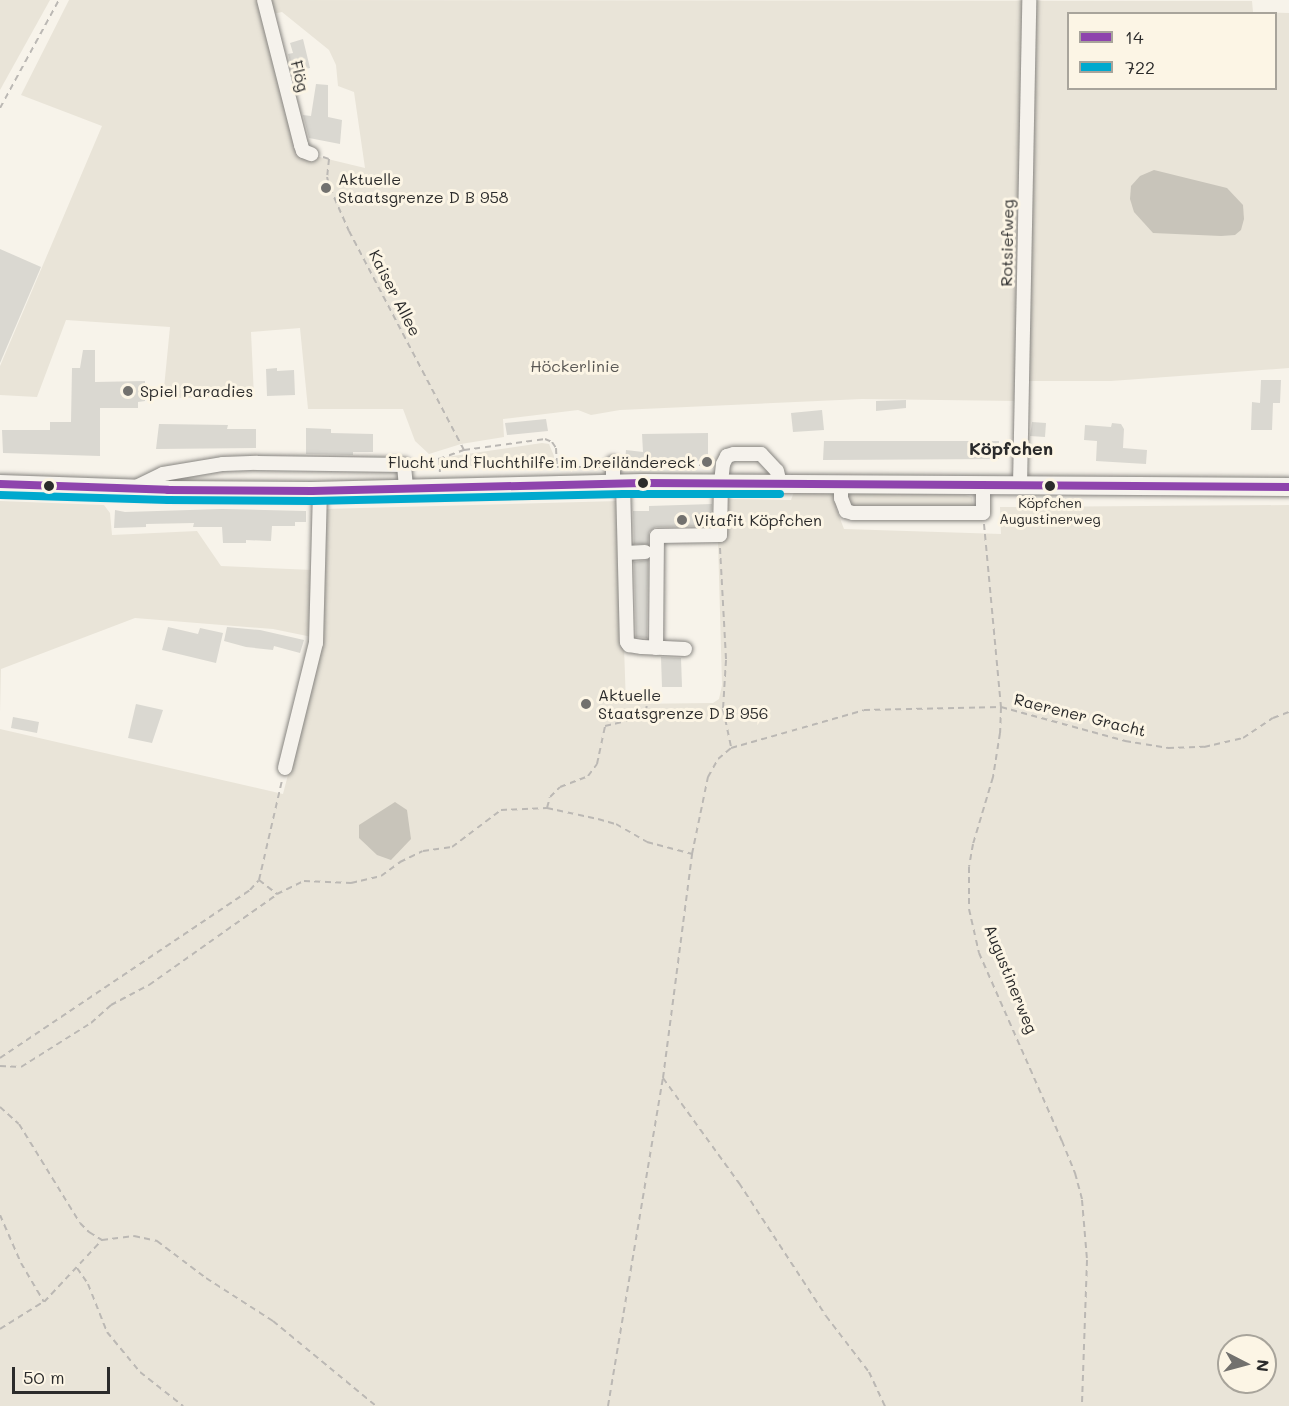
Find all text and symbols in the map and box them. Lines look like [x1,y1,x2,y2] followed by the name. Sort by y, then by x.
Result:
[1067,12,1277,90] legend
[1125,25,1144,49] text: 14
[1125,55,1155,79] text: 722
[287,58,313,94] street label: Flög
[338,169,508,207] place label: Aktuelle Staatsgrenze D B 958
[319,181,333,195] marker: Aktuelle Staatsgrenze D B 958
[997,199,1017,287] street label: Rotsiefweg
[365,247,425,339] street label: Kaiser Allee
[530,356,620,376] park label: Höckerlinie
[140,381,253,401] place label: Spiel Paradies
[121,384,135,398] marker: Spiel Paradies
[969,437,1053,459] district label: Köpfchen
[388,452,695,472] place label: Flucht und Fluchthilfe im Dreiländereck
[700,455,714,469] marker: Flucht und Fluchthilfe im Dreiländereck
[637,477,649,489] unlabelled marker
[43,480,55,492] unlabelled marker
[1044,480,1056,492] marker: Köpfchen Augustinerweg
[999,495,1101,528] place label: Köpfchen Augustinerweg
[694,510,822,530] place label: Vitafit Köpfchen
[675,513,689,527] marker: Vitafit Köpfchen
[598,685,768,723] place label: Aktuelle Staatsgrenze D B 956
[1012,689,1148,741] street label: Raerener Gracht
[579,697,593,711] marker: Aktuelle Staatsgrenze D B 956
[980,922,1042,1036] street label: Augustinerweg
[1217,1334,1277,1394] north arrow
[15,1355,112,1393] scale bar
[1252,1359,1274,1373] text: N
[23,1365,65,1389] text: 50 m

